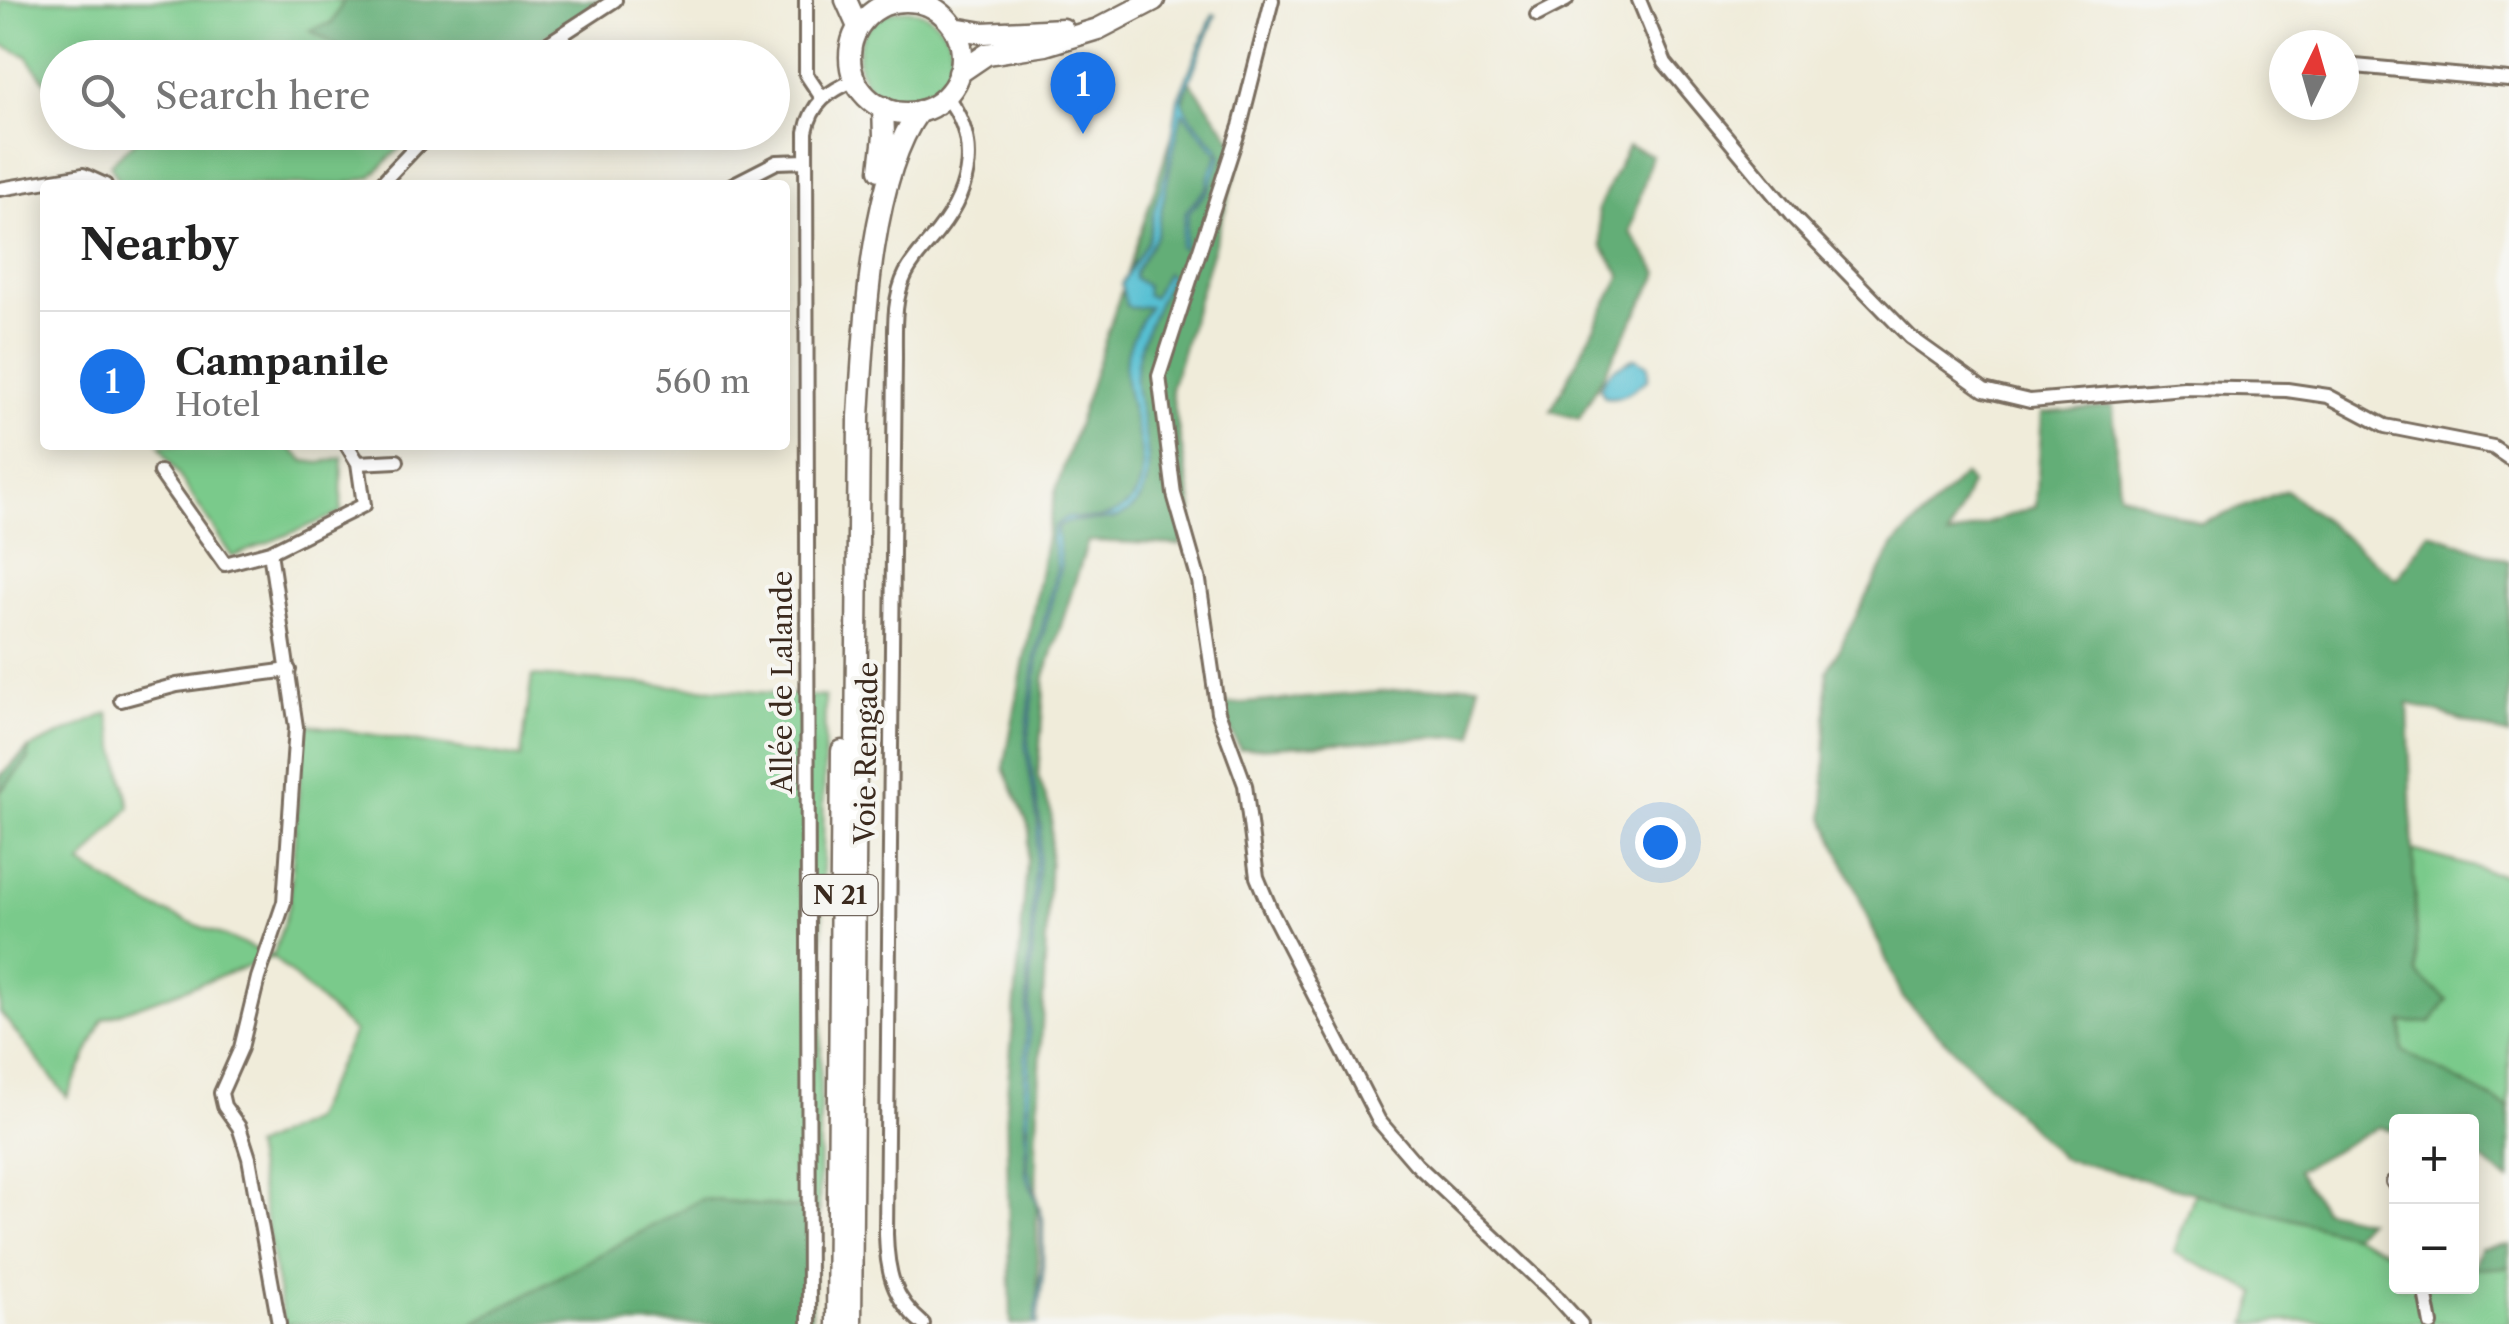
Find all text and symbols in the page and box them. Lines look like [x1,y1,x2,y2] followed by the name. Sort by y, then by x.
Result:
[2269,30,2359,120] north arrow
[40,40,790,150] search box
[1050,52,1116,134] pin: 1
[75,68,130,123] icon: search
[155,72,370,119] text: Search here
[80,219,238,271] text: Nearby
[175,338,389,385] text: Campanile
[105,362,120,401] text: 1
[655,362,750,401] text: 560 m
[175,385,260,424] text: Hotel
[765,571,799,794] street label: Allée de Lalande
[847,662,885,845] street label: Voie Rengade
[1635,817,1686,868] your location
[802,875,878,915] road number: N 21
[2389,1114,2479,1294] map controls
[2389,1114,2479,1204] button: +
[2389,1204,2479,1294] button: −

